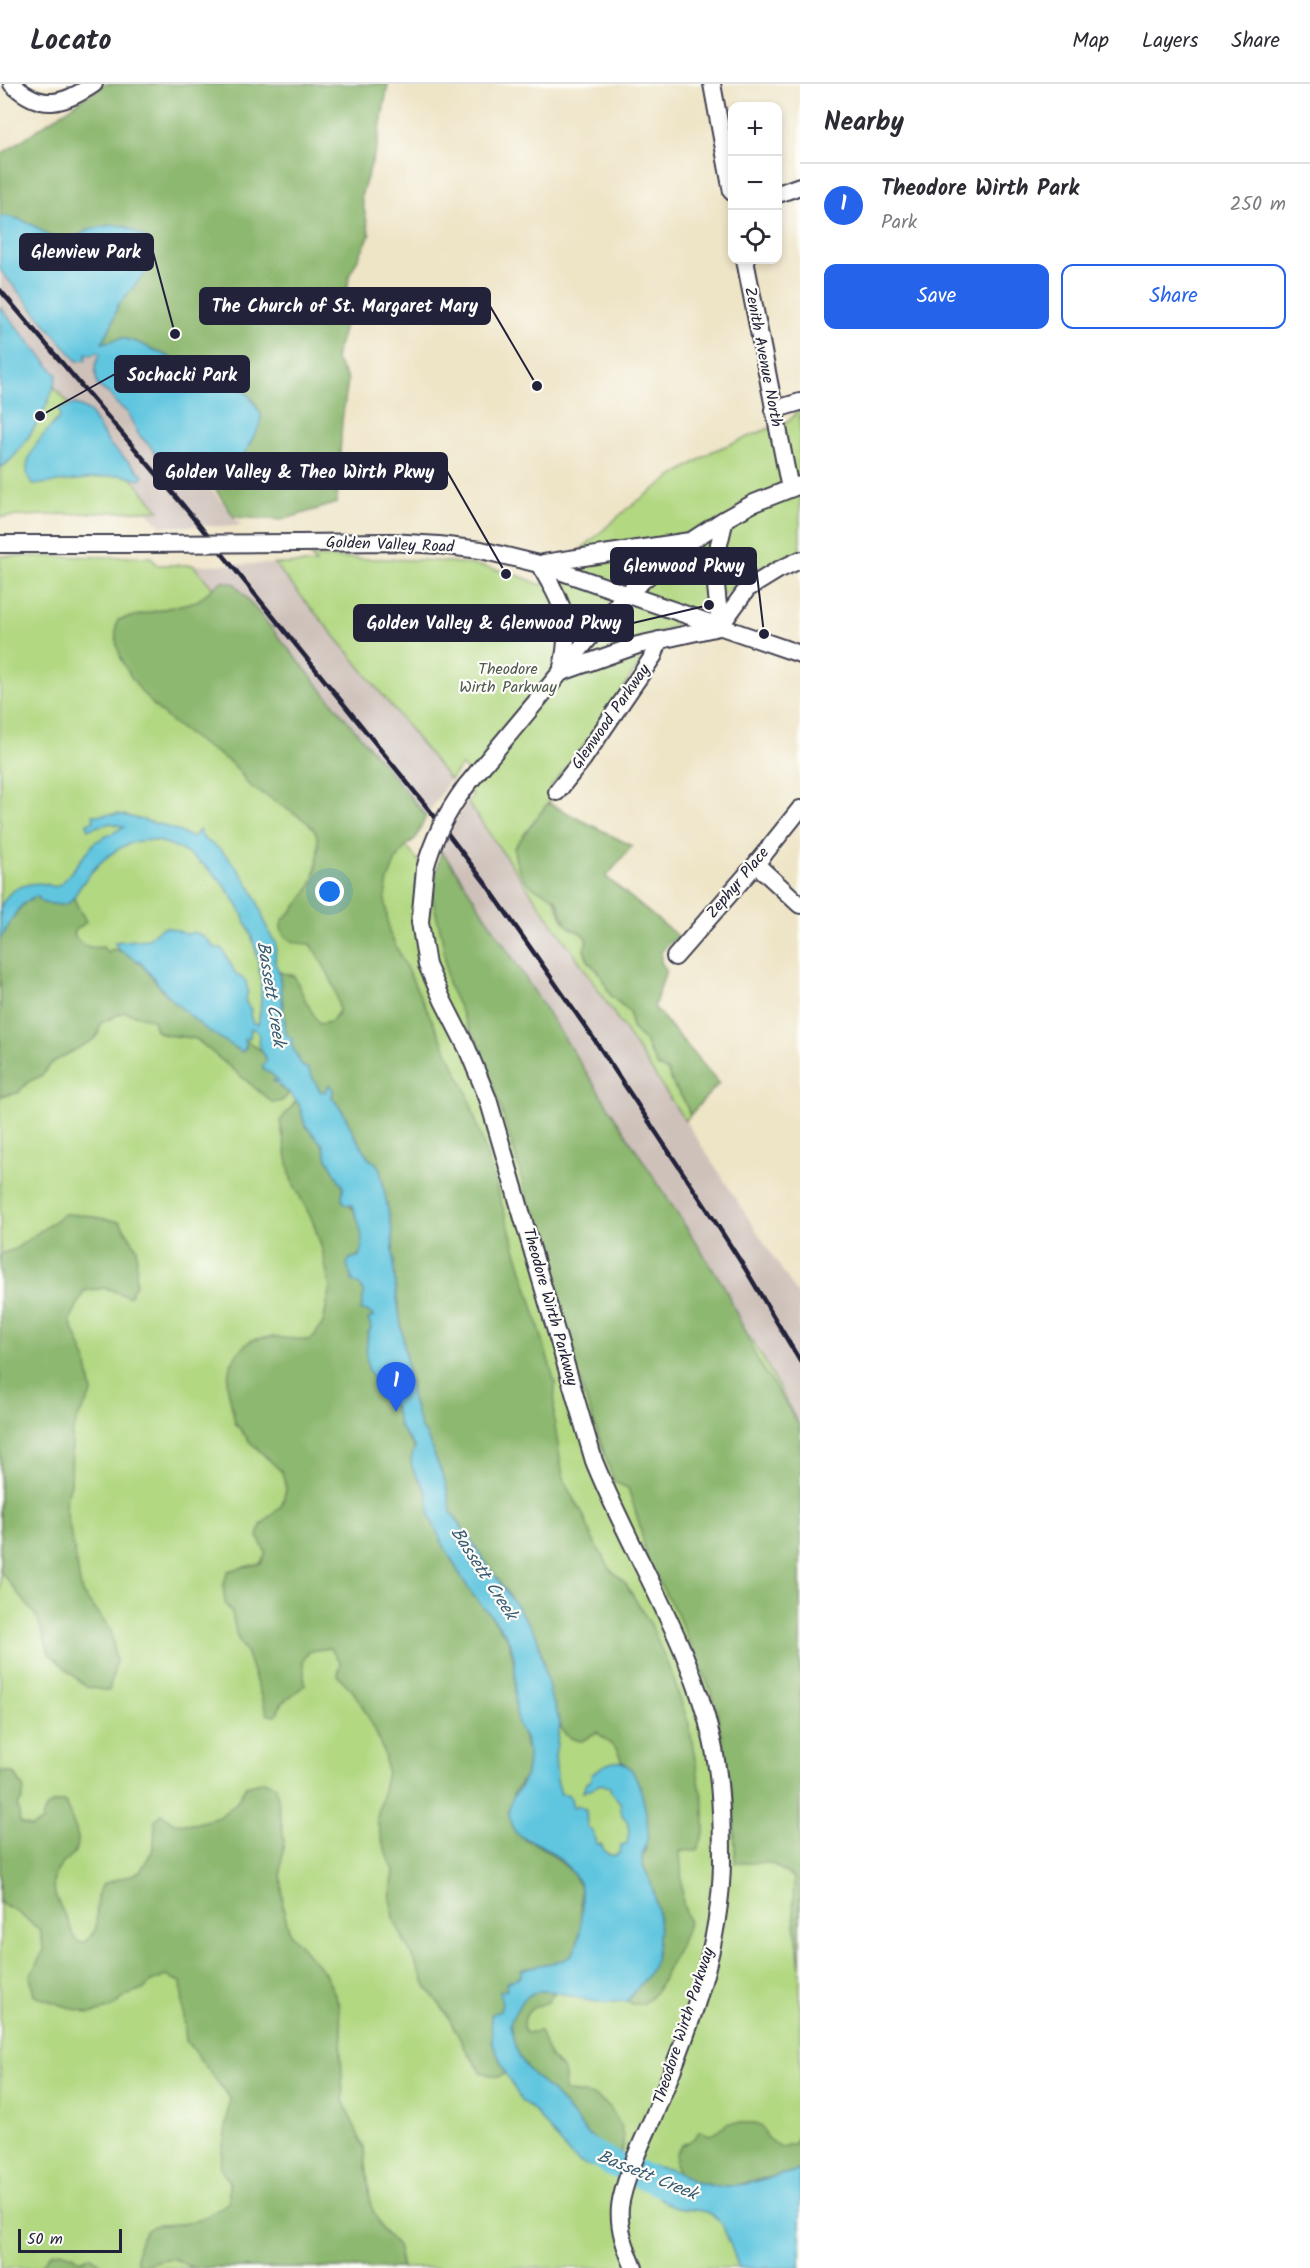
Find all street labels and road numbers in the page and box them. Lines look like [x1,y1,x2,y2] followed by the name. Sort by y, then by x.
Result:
[737,285,789,429] street label: Zenith Avenue North
[326,530,455,560] street label: Golden Valley Road
[565,659,657,775] street label: Glenwood Parkway
[700,842,776,924] street label: Zephyr Place
[515,1225,585,1389] street label: Theodore Wirth Parkway
[647,1944,721,2108] street label: Theodore Wirth Parkway

